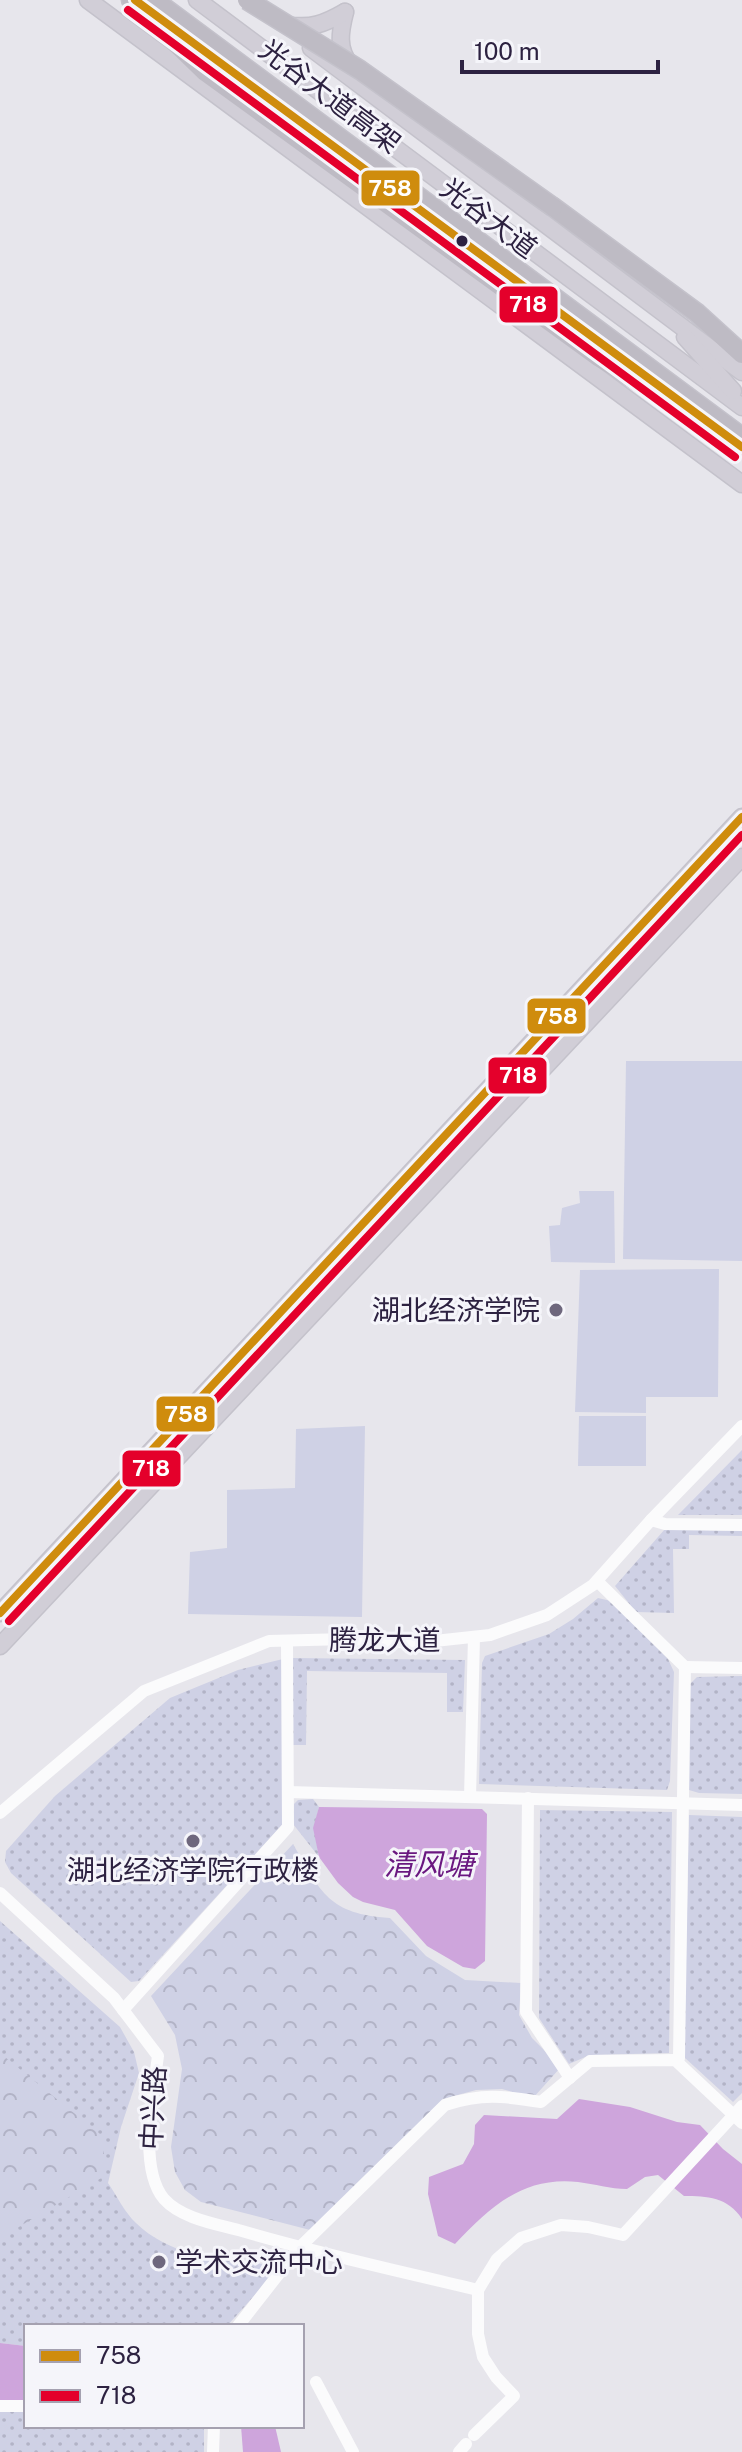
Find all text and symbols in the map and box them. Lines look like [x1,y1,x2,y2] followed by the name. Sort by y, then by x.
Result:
[462,24,658,74] scale bar
[253,32,407,159] street label: 光谷大道高架
[474,37,540,65] text: 100 m
[360,169,421,207] line badge: 758
[435,171,544,264] street label: 光谷大道
[368,175,412,201] text: 758
[454,233,470,249] unlabelled marker
[498,285,559,324] line badge: 718
[509,291,547,317] text: 718
[526,997,587,1035] line badge: 758
[534,1003,578,1029] text: 758
[487,1056,548,1095] line badge: 718
[499,1062,537,1088] text: 718
[372,1293,540,1326] place label: 湖北经济学院
[547,1301,565,1319] marker: 湖北经济学院
[155,1395,216,1433] line badge: 758
[164,1401,208,1427] text: 758
[121,1449,182,1488] line badge: 718
[132,1455,170,1481] text: 718
[329,1623,441,1656] street label: 腾龙大道
[184,1832,202,1850] marker: 湖北经济学院行政楼
[384,1846,479,1882] water label: 清风塘
[67,1853,319,1886] place label: 湖北经济学院行政楼
[134,2065,171,2151] street label: 中兴路
[175,2245,343,2278] place label: 学术交流中心
[150,2253,168,2271] marker: 学术交流中心
[24,2324,304,2428] legend
[96,2341,141,2369] text: 758
[96,2381,136,2409] text: 718

